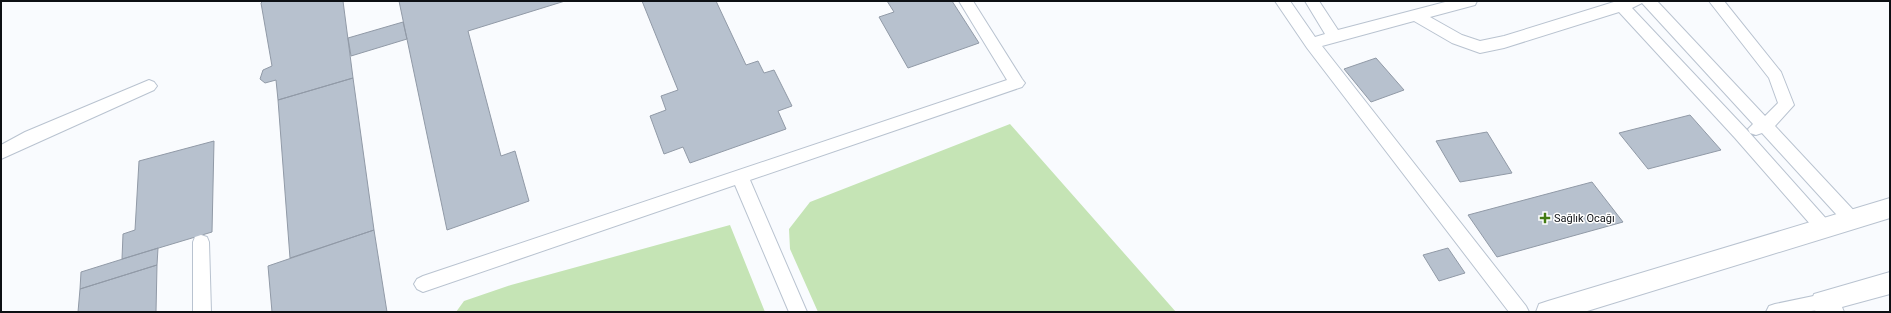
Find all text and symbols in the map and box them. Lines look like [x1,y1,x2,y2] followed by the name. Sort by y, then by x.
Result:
[1539,212,1551,224] marker: Sağlık Ocağı
[1554,212,1615,225] place label: Sağlık Ocağı

